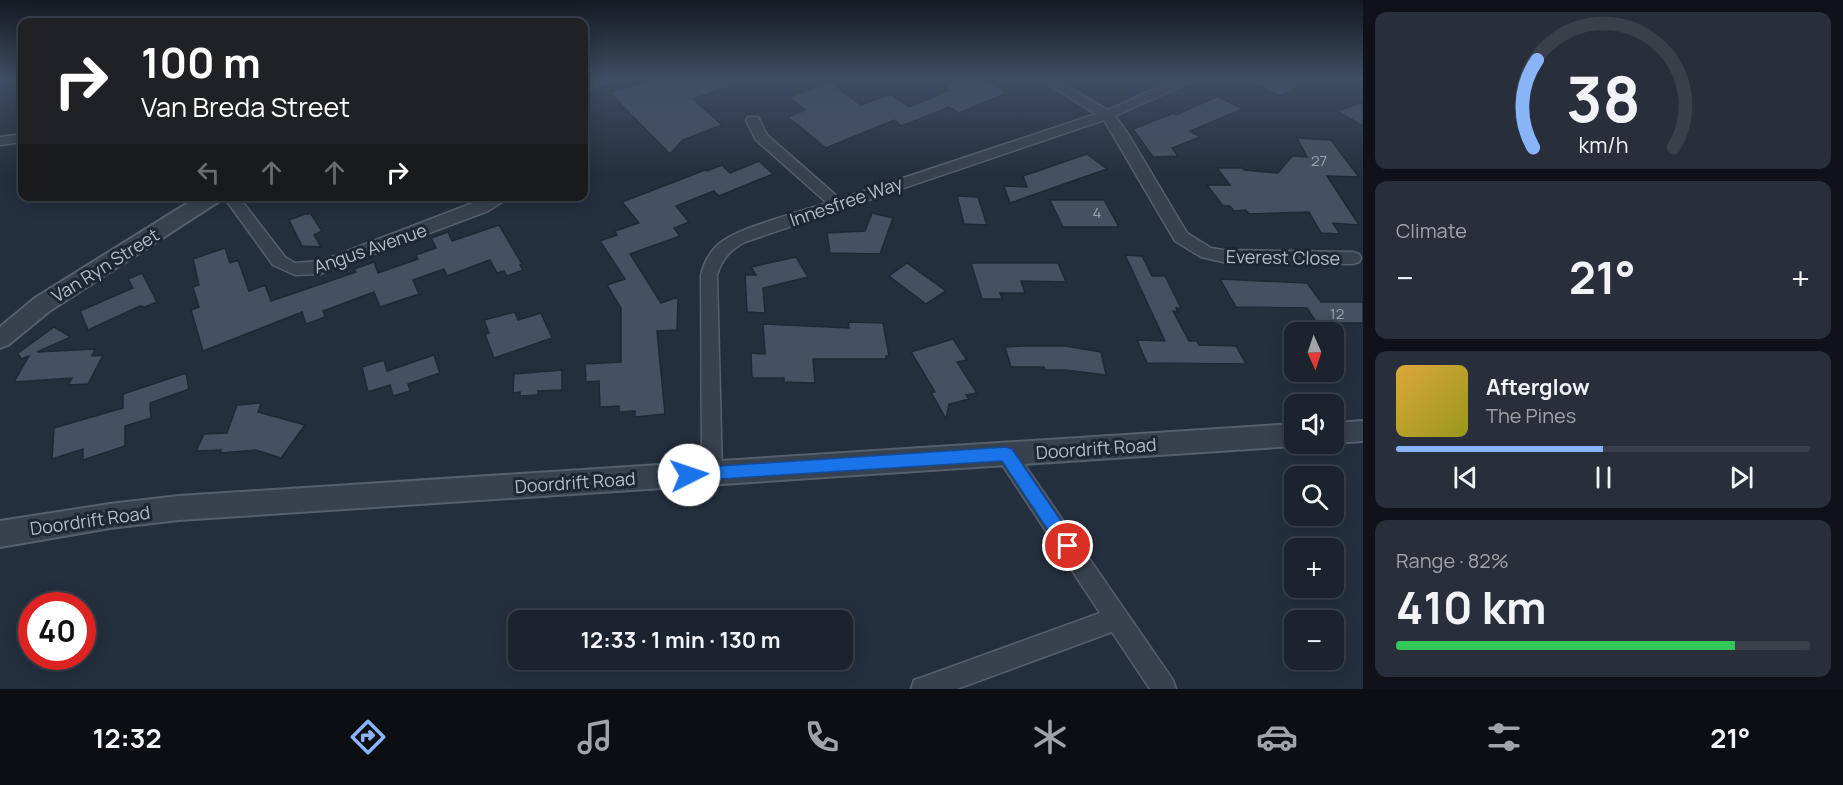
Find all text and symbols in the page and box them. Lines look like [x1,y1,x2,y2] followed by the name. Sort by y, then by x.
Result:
[141,33,261,91] text: 100 m
[42,42,120,120] icon: right
[1566,55,1640,141] text: 38
[141,88,350,125] text: Van Breda Street
[1578,130,1628,159] text: km/h
[1311,150,1327,171] house number: 27
[192,156,225,189] icon: left
[255,156,288,189] icon: ahead
[318,156,351,189] icon: ahead
[381,156,414,189] icon: right
[786,170,906,232] street label: Innesfree Way
[1093,202,1102,223] house number: 4
[310,217,430,279] street label: Angus Avenue
[1396,217,1467,244] text: Climate
[47,222,163,308] street label: Van Ryn Street
[1226,244,1340,270] street label: Everest Close
[1569,246,1636,308] text: 21°
[1396,255,1414,300] text: −
[1791,255,1810,300] text: +
[1330,303,1344,324] house number: 12
[1284,322,1344,382] north arrow
[1284,322,1344,670] map controls
[1486,372,1590,402] text: Afterglow
[1284,394,1344,454] button: sound
[1486,402,1576,429] text: The Pines
[1035,432,1157,464] street label: Doordrift Road
[657,443,721,507] position arrow
[1449,461,1482,494] icon: previous
[1587,461,1620,494] icon: pause
[1725,461,1758,494] icon: next
[514,466,636,498] street label: Doordrift Road
[1284,466,1344,526] button: search
[28,500,152,540] street label: Doordrift Road
[1042,520,1093,571] pin
[1051,529,1084,562] icon: arrive
[1284,538,1344,598] button: +
[1396,547,1509,574] text: Range · 82%
[1396,576,1546,638] text: 410 km
[18,592,96,670] speed limit sign: 40
[1284,610,1344,670] button: −
[580,625,781,655] text: 12:33 · 1 min · 130 m
[347,716,389,758] icon: directions
[574,716,616,758] icon: music
[801,716,843,758] icon: phone
[1029,716,1071,758] icon: climate
[1256,716,1298,758] icon: car
[1483,716,1525,758] icon: filters
[93,719,162,756] text: 12:32
[1710,719,1750,756] text: 21°

